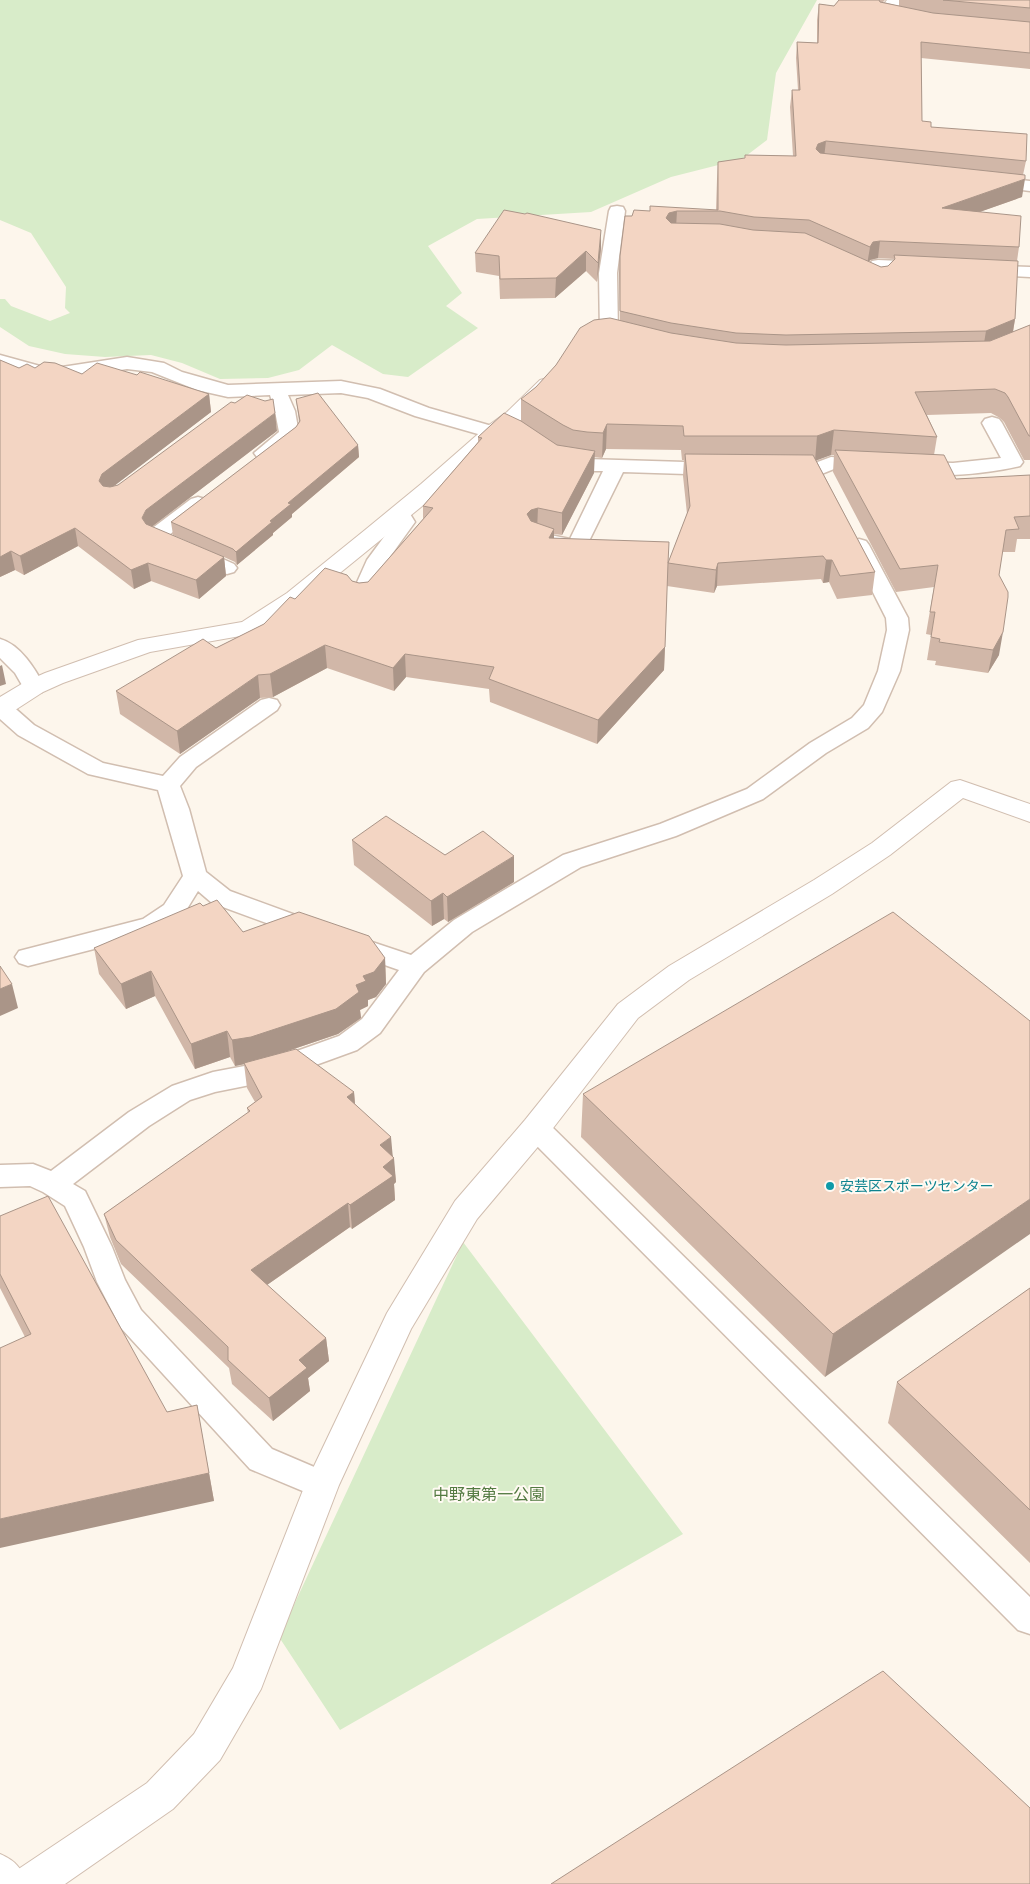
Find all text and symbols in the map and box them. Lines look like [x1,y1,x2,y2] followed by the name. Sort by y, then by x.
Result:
[840,1177,994,1194] place label: 安芸区スポーツセンター
[824,1180,836,1192] marker: 安芸区スポーツセンター
[433,1484,545,1504] park label: 中野東第一公園

